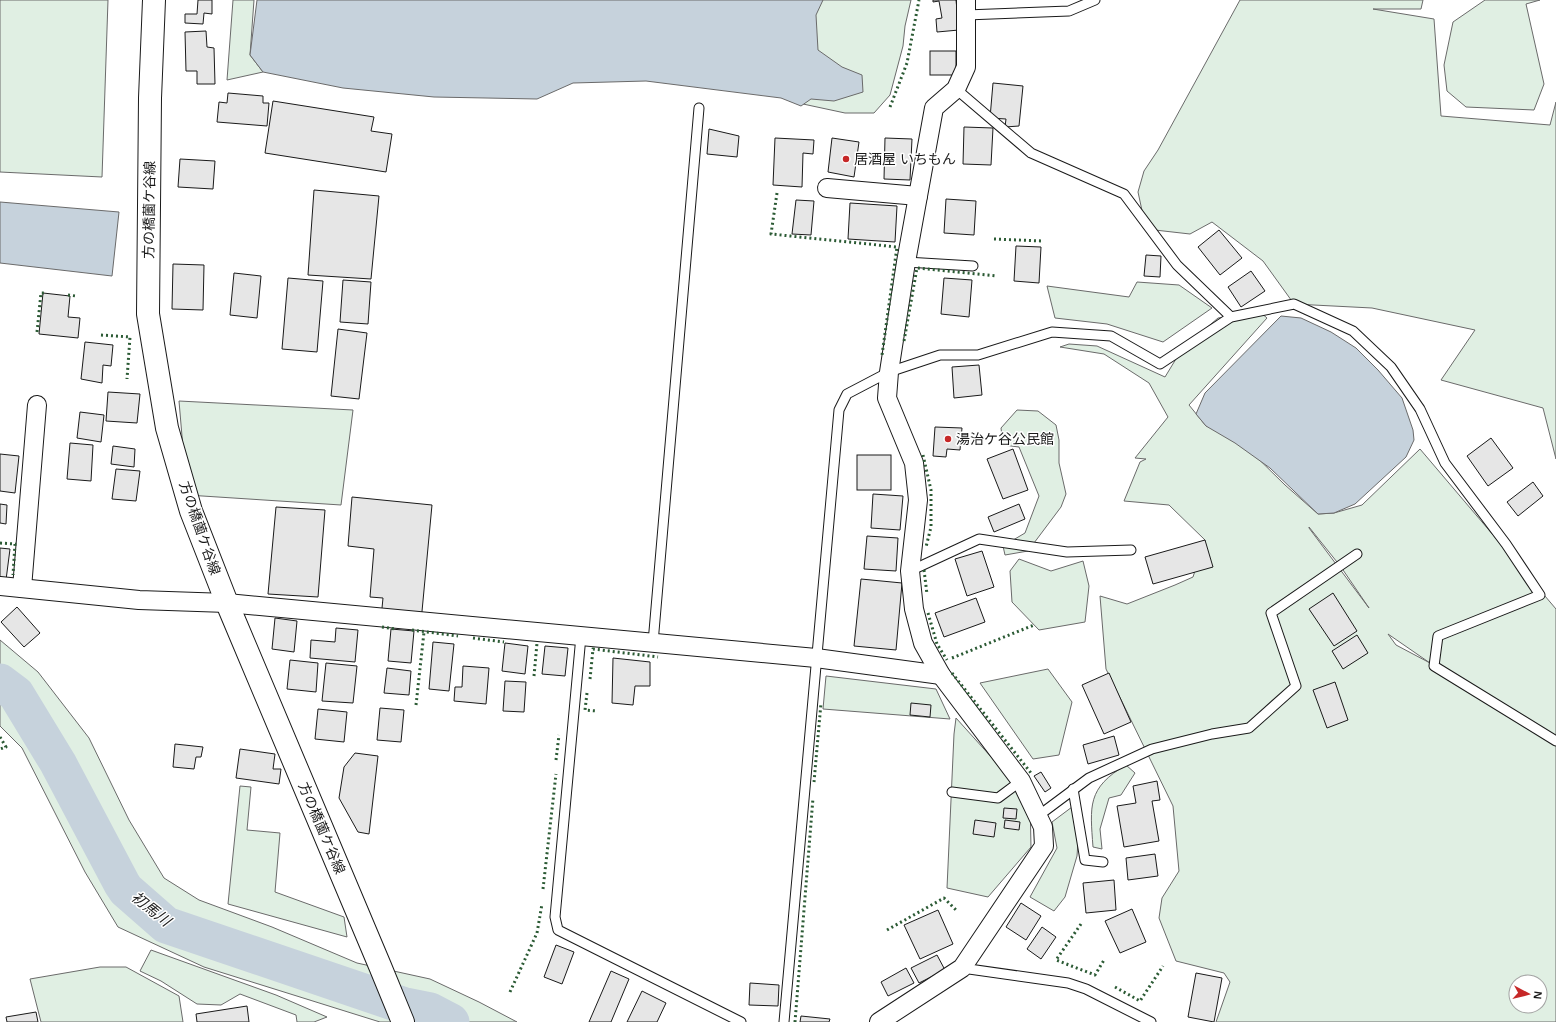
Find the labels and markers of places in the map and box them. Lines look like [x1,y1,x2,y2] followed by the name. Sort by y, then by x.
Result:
[854,151,956,167] place label: 居酒屋 いちもん
[841,154,851,164] marker: 居酒屋 いちもん
[956,431,1054,447] place label: 湯治ケ谷公民館
[943,434,953,444] marker: 湯治ケ谷公民館

